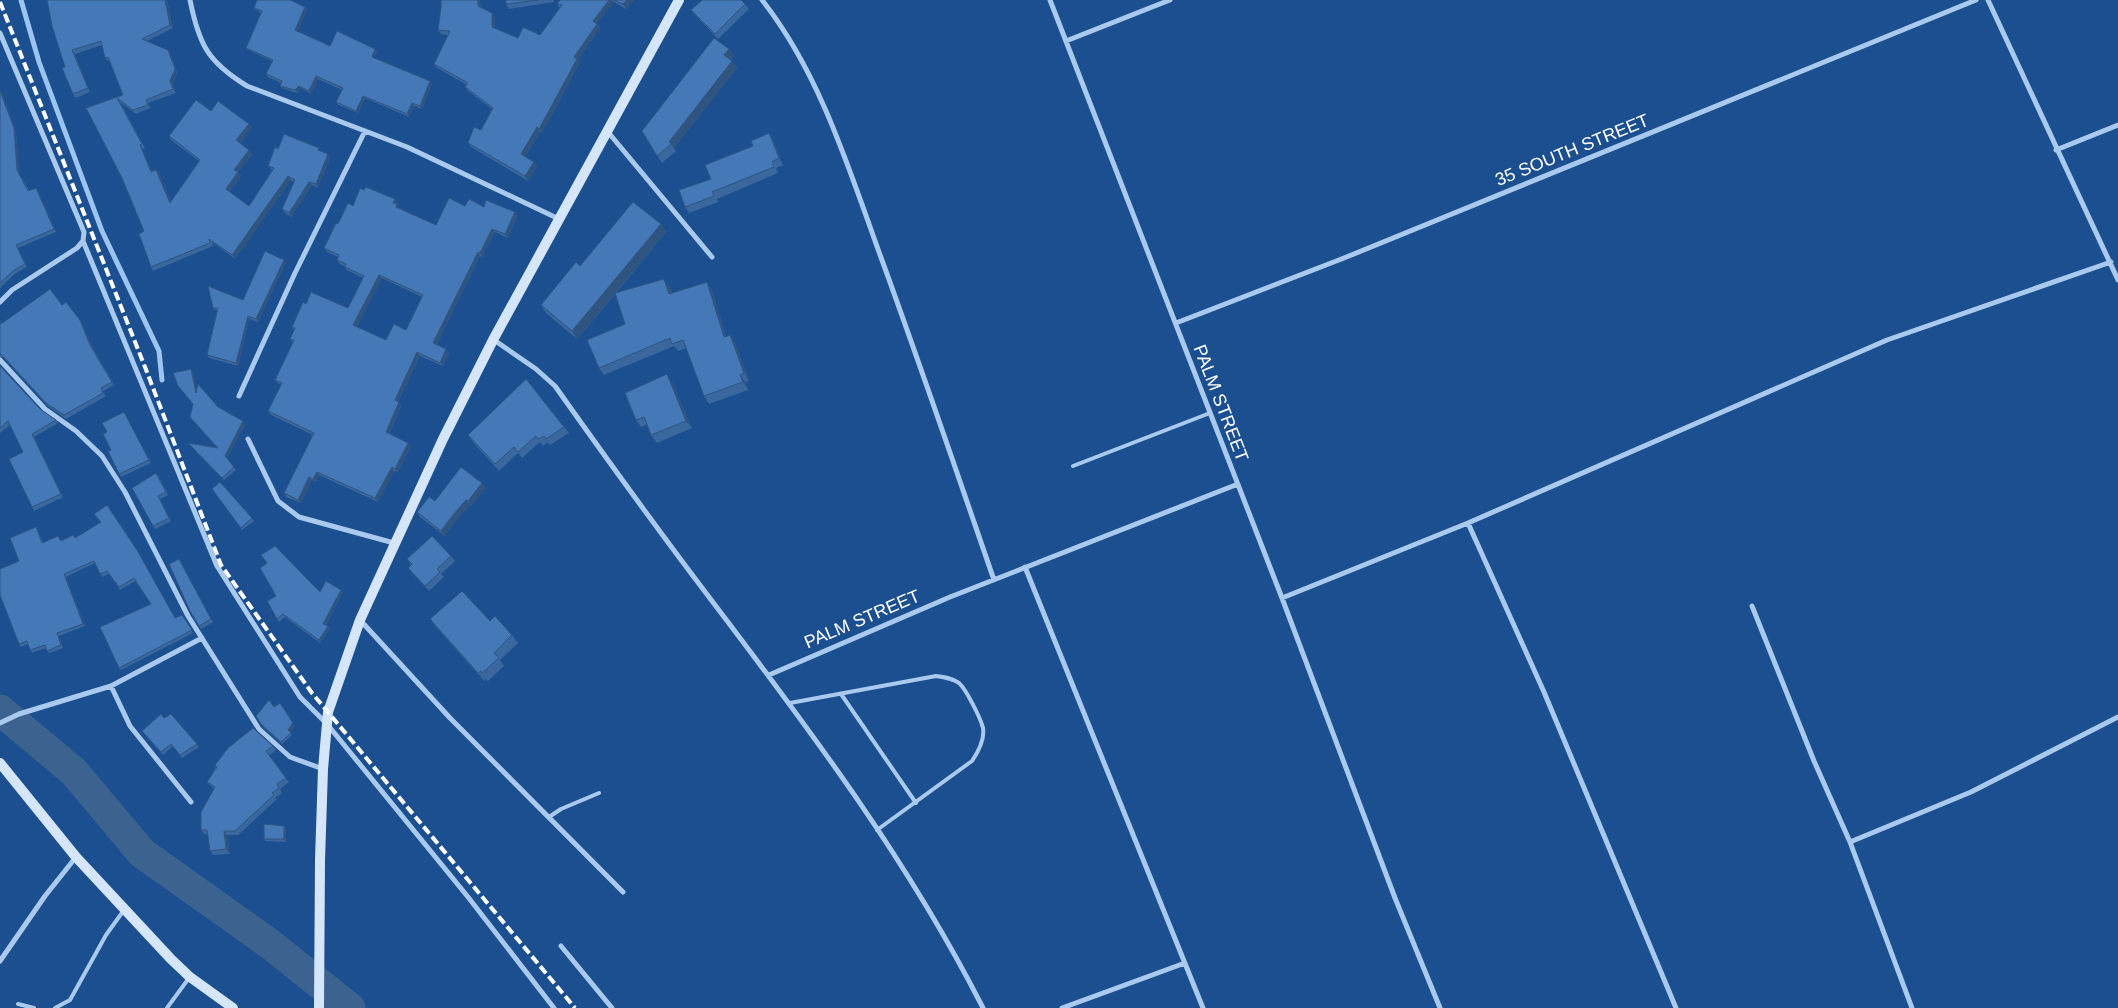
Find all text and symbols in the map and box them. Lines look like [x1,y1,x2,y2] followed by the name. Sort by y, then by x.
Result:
[1492,110,1652,190] street label: 35 SOUTH STREET
[1189,342,1253,464] street label: PALM STREET
[801,586,923,652] street label: PALM STREET

